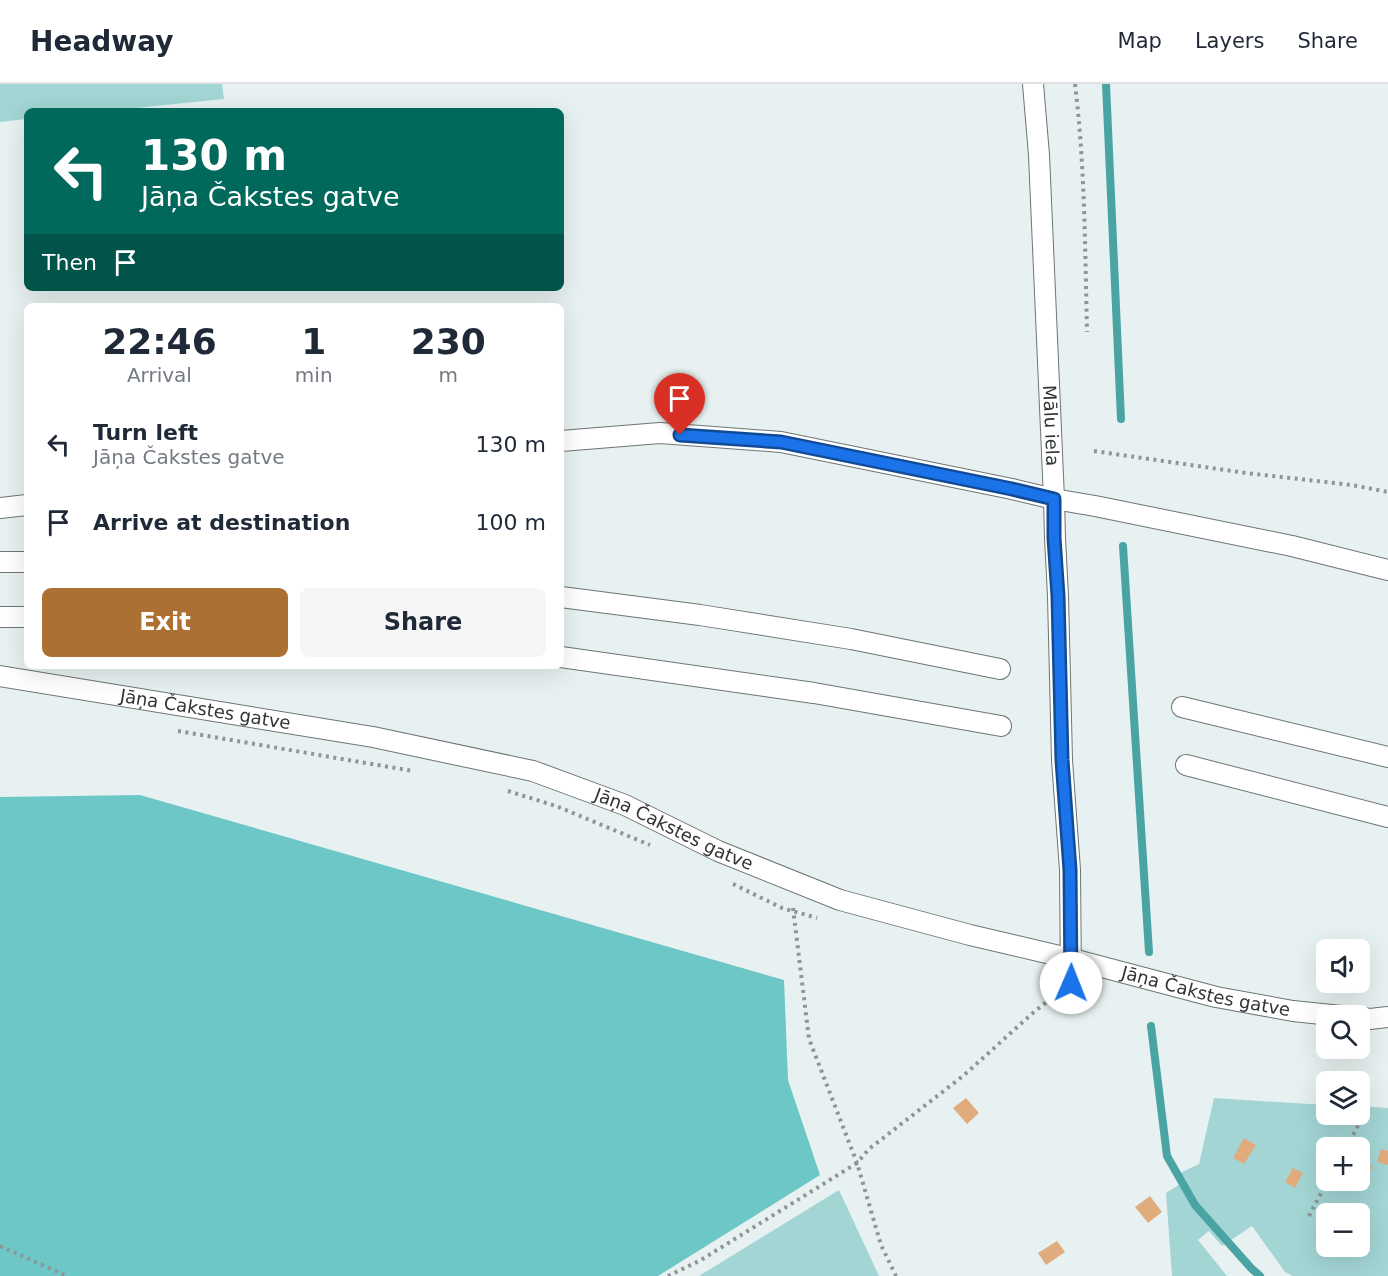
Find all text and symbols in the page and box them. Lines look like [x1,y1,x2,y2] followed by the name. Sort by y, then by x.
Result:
[30,25,174,58] text: Headway
[1118,29,1162,53] text: Map
[1195,29,1264,53] text: Layers
[1297,29,1358,53] text: Share
[141,131,287,180] text: 130 m
[42,132,120,210] icon: left
[141,181,400,212] text: Jāņa Čakstes gatve
[109,246,142,279] icon: arrive
[42,250,97,275] text: Then
[102,321,217,362] text: 22:46
[301,321,326,362] text: 1
[411,321,486,362] text: 230
[127,363,192,387] text: Arrival
[295,363,333,387] text: min
[439,363,458,387] text: m
[654,373,705,435] pin
[663,382,696,415] icon: arrive
[1039,385,1064,466] street label: Mālu iela
[93,420,198,445] text: Turn left
[42,428,75,461] icon: left
[476,432,546,457] text: 130 m
[93,445,285,469] text: Jāņa Čakstes gatve
[42,506,75,539] icon: arrive
[93,510,350,535] text: Arrive at destination
[476,510,546,535] text: 100 m
[42,588,288,657] button: Exit
[300,588,546,657] button: Share
[118,685,292,733] street label: Jāņa Čakstes gatve
[591,783,756,874] street label: Jāņa Čakstes gatve
[1316,939,1370,1257] map controls
[1316,939,1370,993] button: sound
[1039,951,1103,1015] position arrow
[1118,961,1292,1020] street label: Jāņa Čakstes gatve
[1316,1005,1370,1059] button: search
[1316,1071,1370,1125] button: layers
[1316,1137,1370,1191] button: +
[1316,1203,1370,1257] button: −

